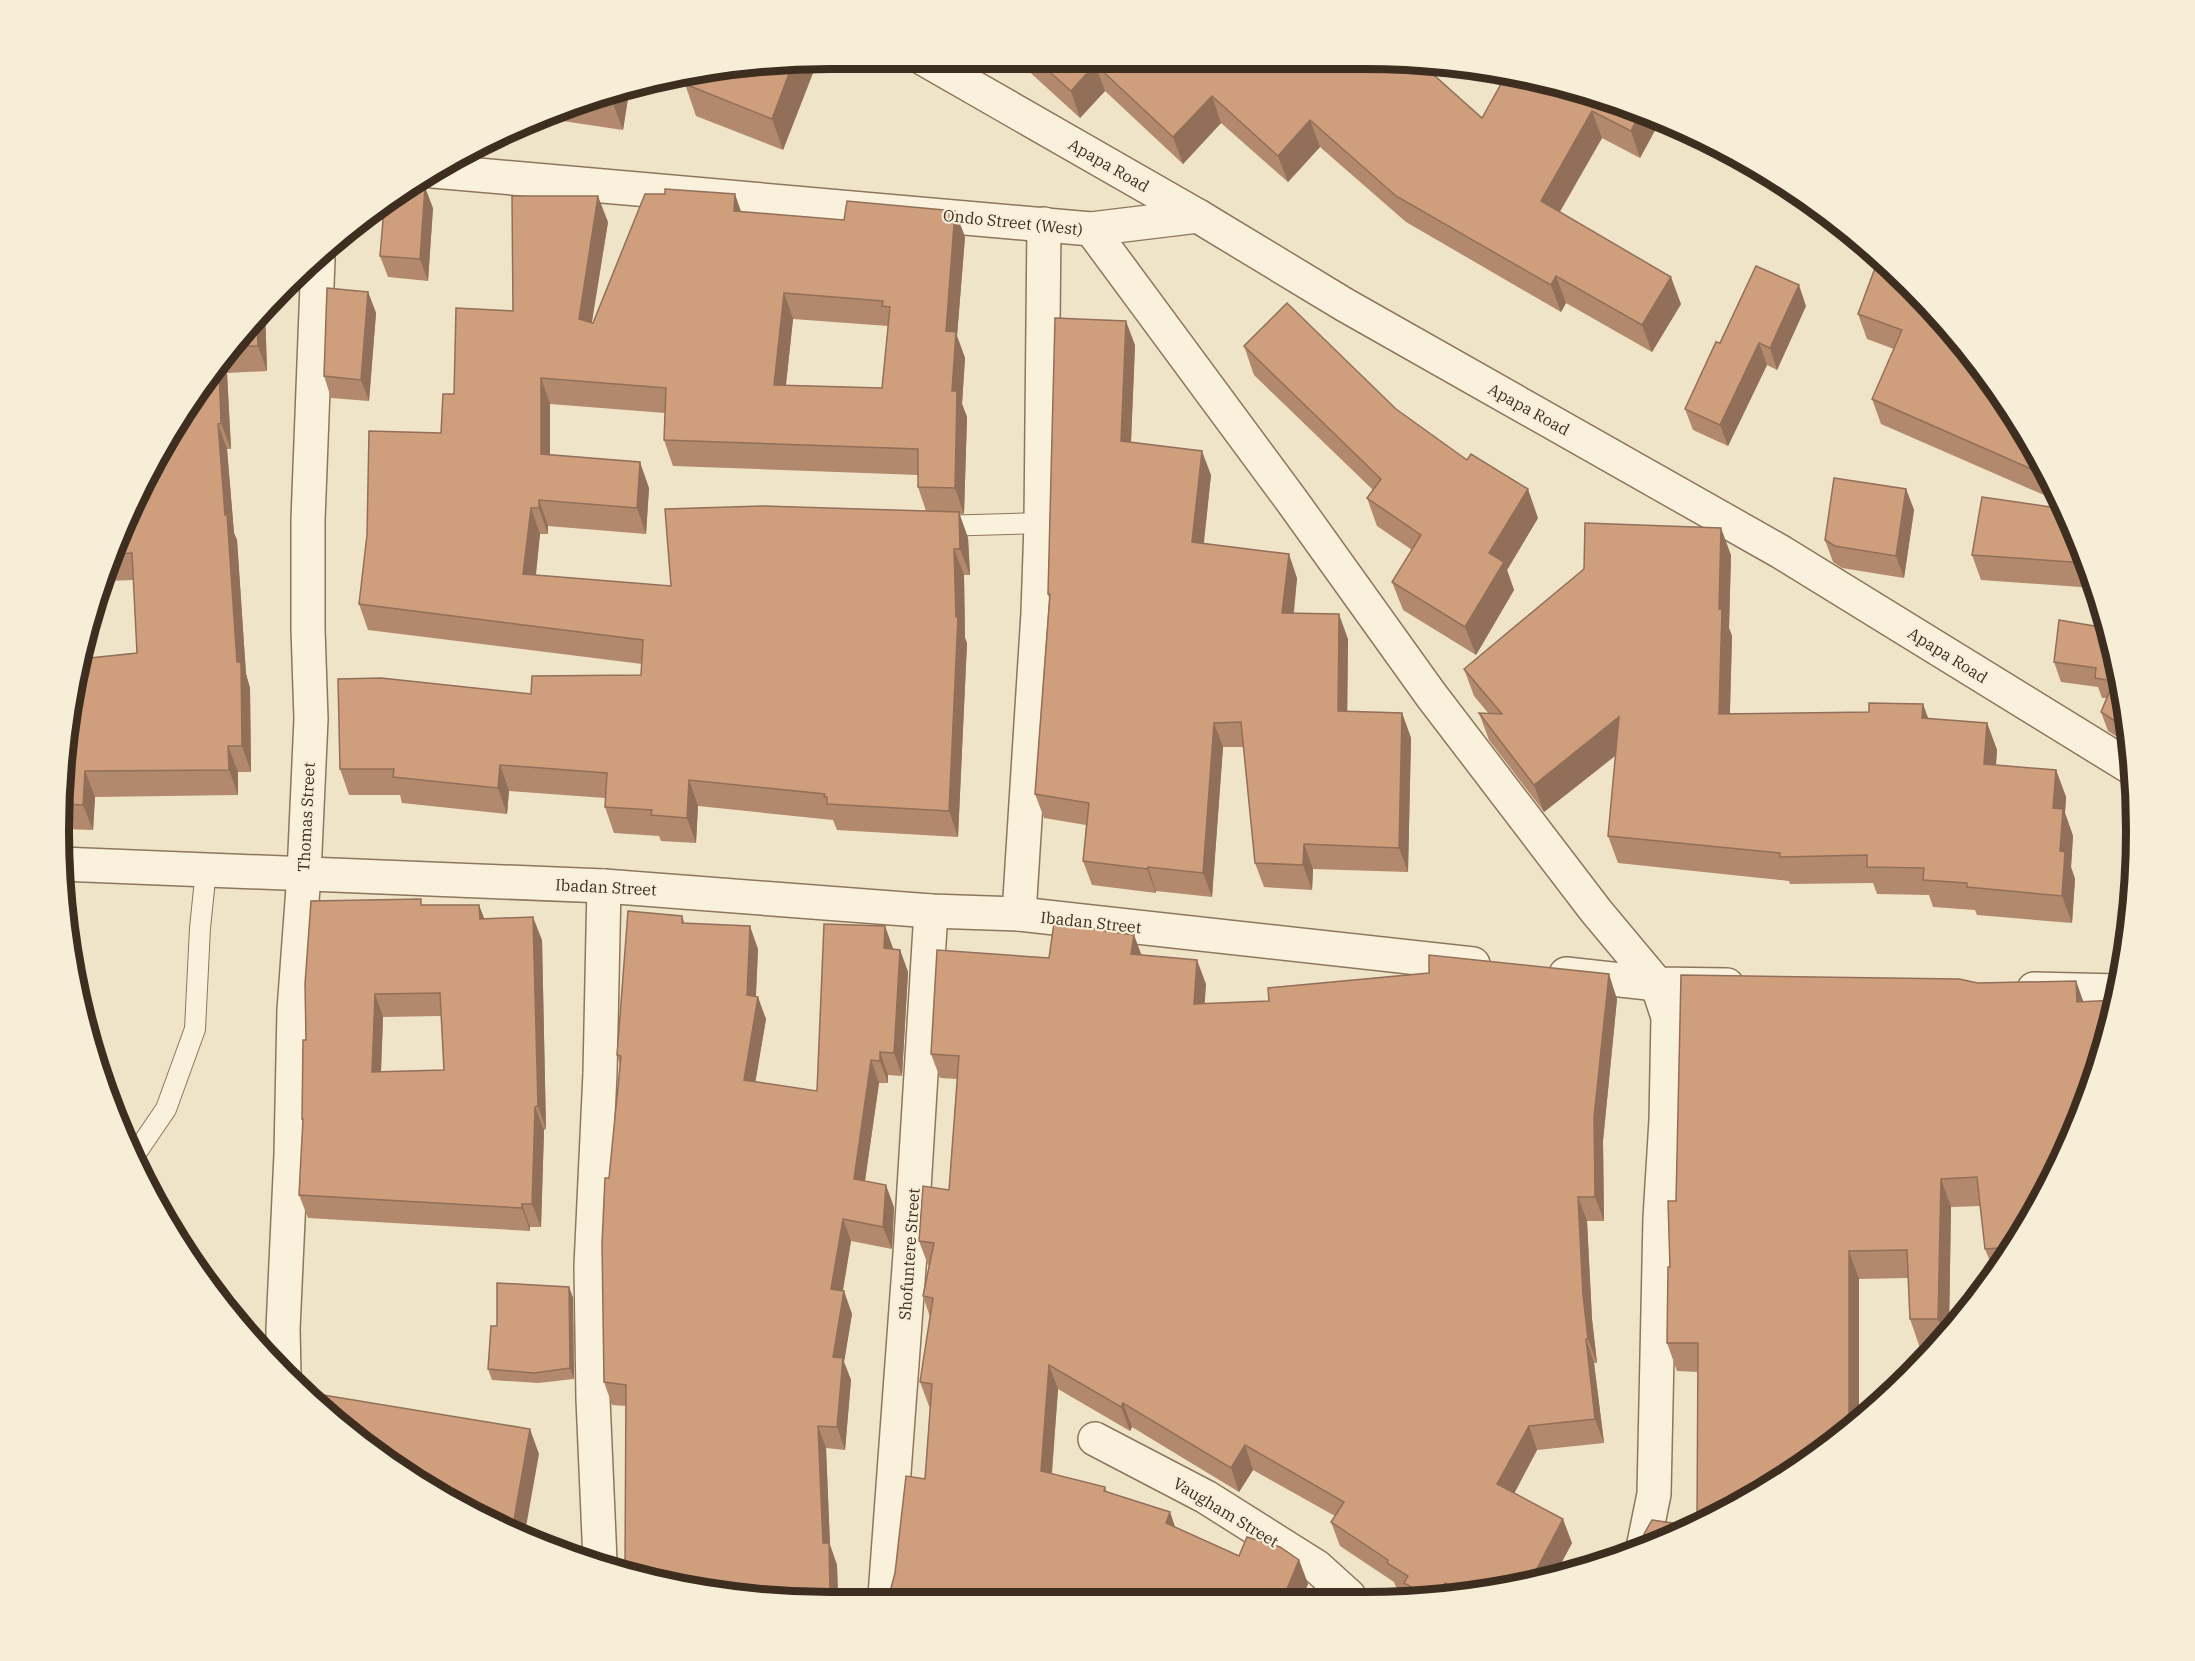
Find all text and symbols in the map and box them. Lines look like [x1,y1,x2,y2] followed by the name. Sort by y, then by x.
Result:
[1065,134,1153,196] street label: Apapa Road
[942,205,1084,239] street label: Ondo Street (West)
[1485,378,1573,440] street label: Apapa Road
[1904,623,1992,687] street label: Apapa Road
[293,761,319,872] street label: Thomas Street
[555,874,657,900] street label: Ibadan Street
[1040,907,1143,937] street label: Ibadan Street
[894,1187,924,1321] street label: Shofuntere Street
[1170,1473,1283,1552] street label: Vaugham Street

